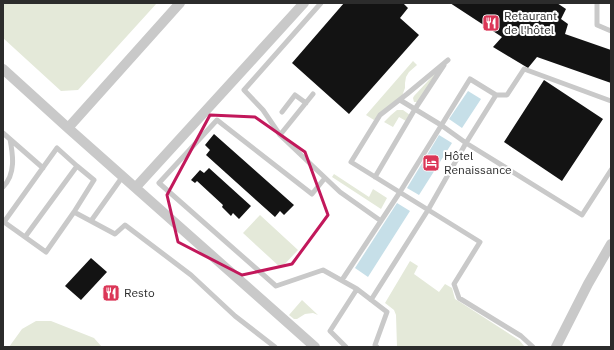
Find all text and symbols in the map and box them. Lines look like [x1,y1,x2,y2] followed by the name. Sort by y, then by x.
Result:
[504,8,557,37] place label: Retaurant de l'hôtel
[481,13,501,33] restaurant icon: Retaurant de l'hôtel
[444,148,512,177] place label: Hôtel Renaissance
[421,153,441,173] hotel icon: Hôtel Renaissance
[101,283,121,303] restaurant icon: Resto
[124,285,155,300] place label: Resto

